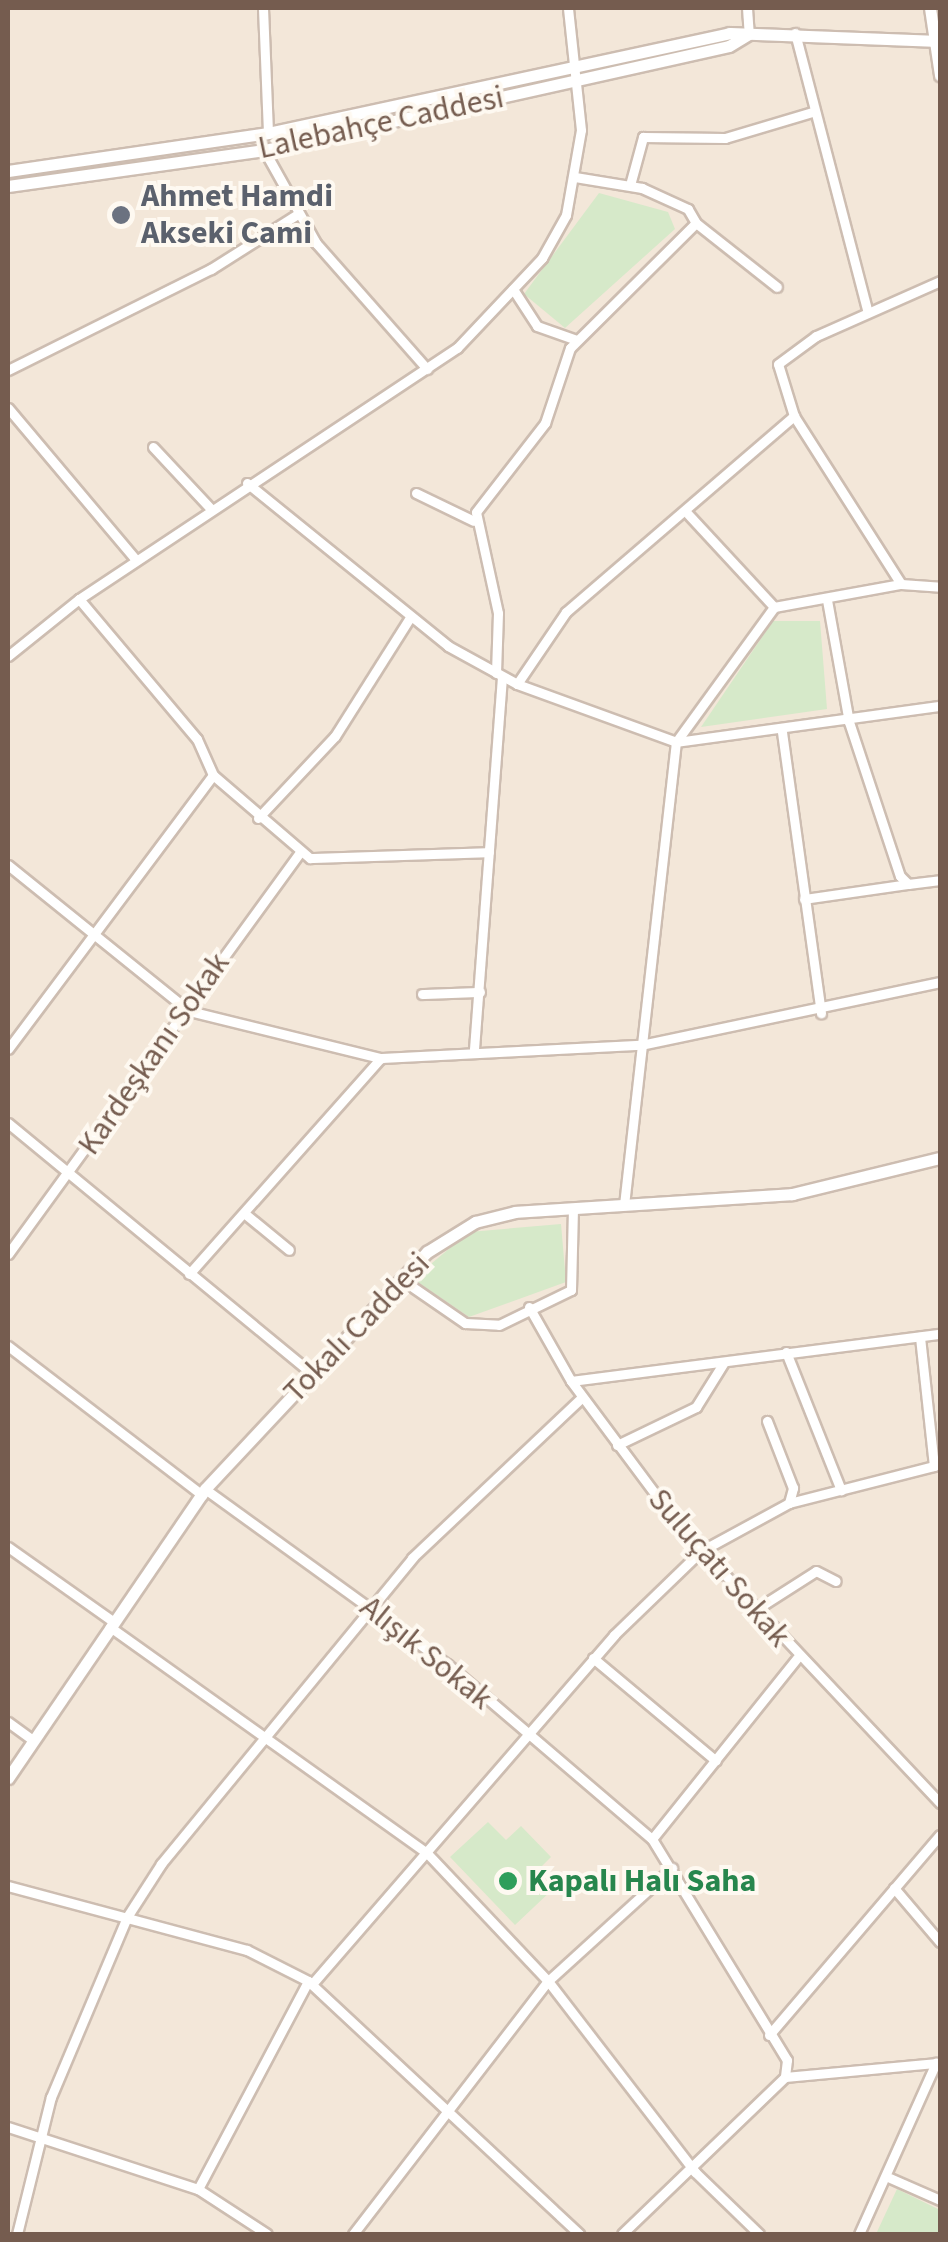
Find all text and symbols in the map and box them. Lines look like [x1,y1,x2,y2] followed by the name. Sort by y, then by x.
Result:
[255,78,507,168] street label: Lalebahçe Caddesi
[141,178,333,253] place label: Ahmet Hamdi Akseki Cami
[110,204,132,226] marker: Ahmet Hamdi Akseki Cami
[70,946,238,1162] street label: Kardeşkanı Sokak
[276,1245,438,1411] street label: Tokalı Caddesi
[640,1481,798,1655] street label: Suluçatı Sokak
[352,1588,500,1718] street label: Alışık Sokak
[528,1862,756,1900] place label: Kapalı Halı Saha
[497,1870,519,1892] marker: Kapalı Halı Saha

